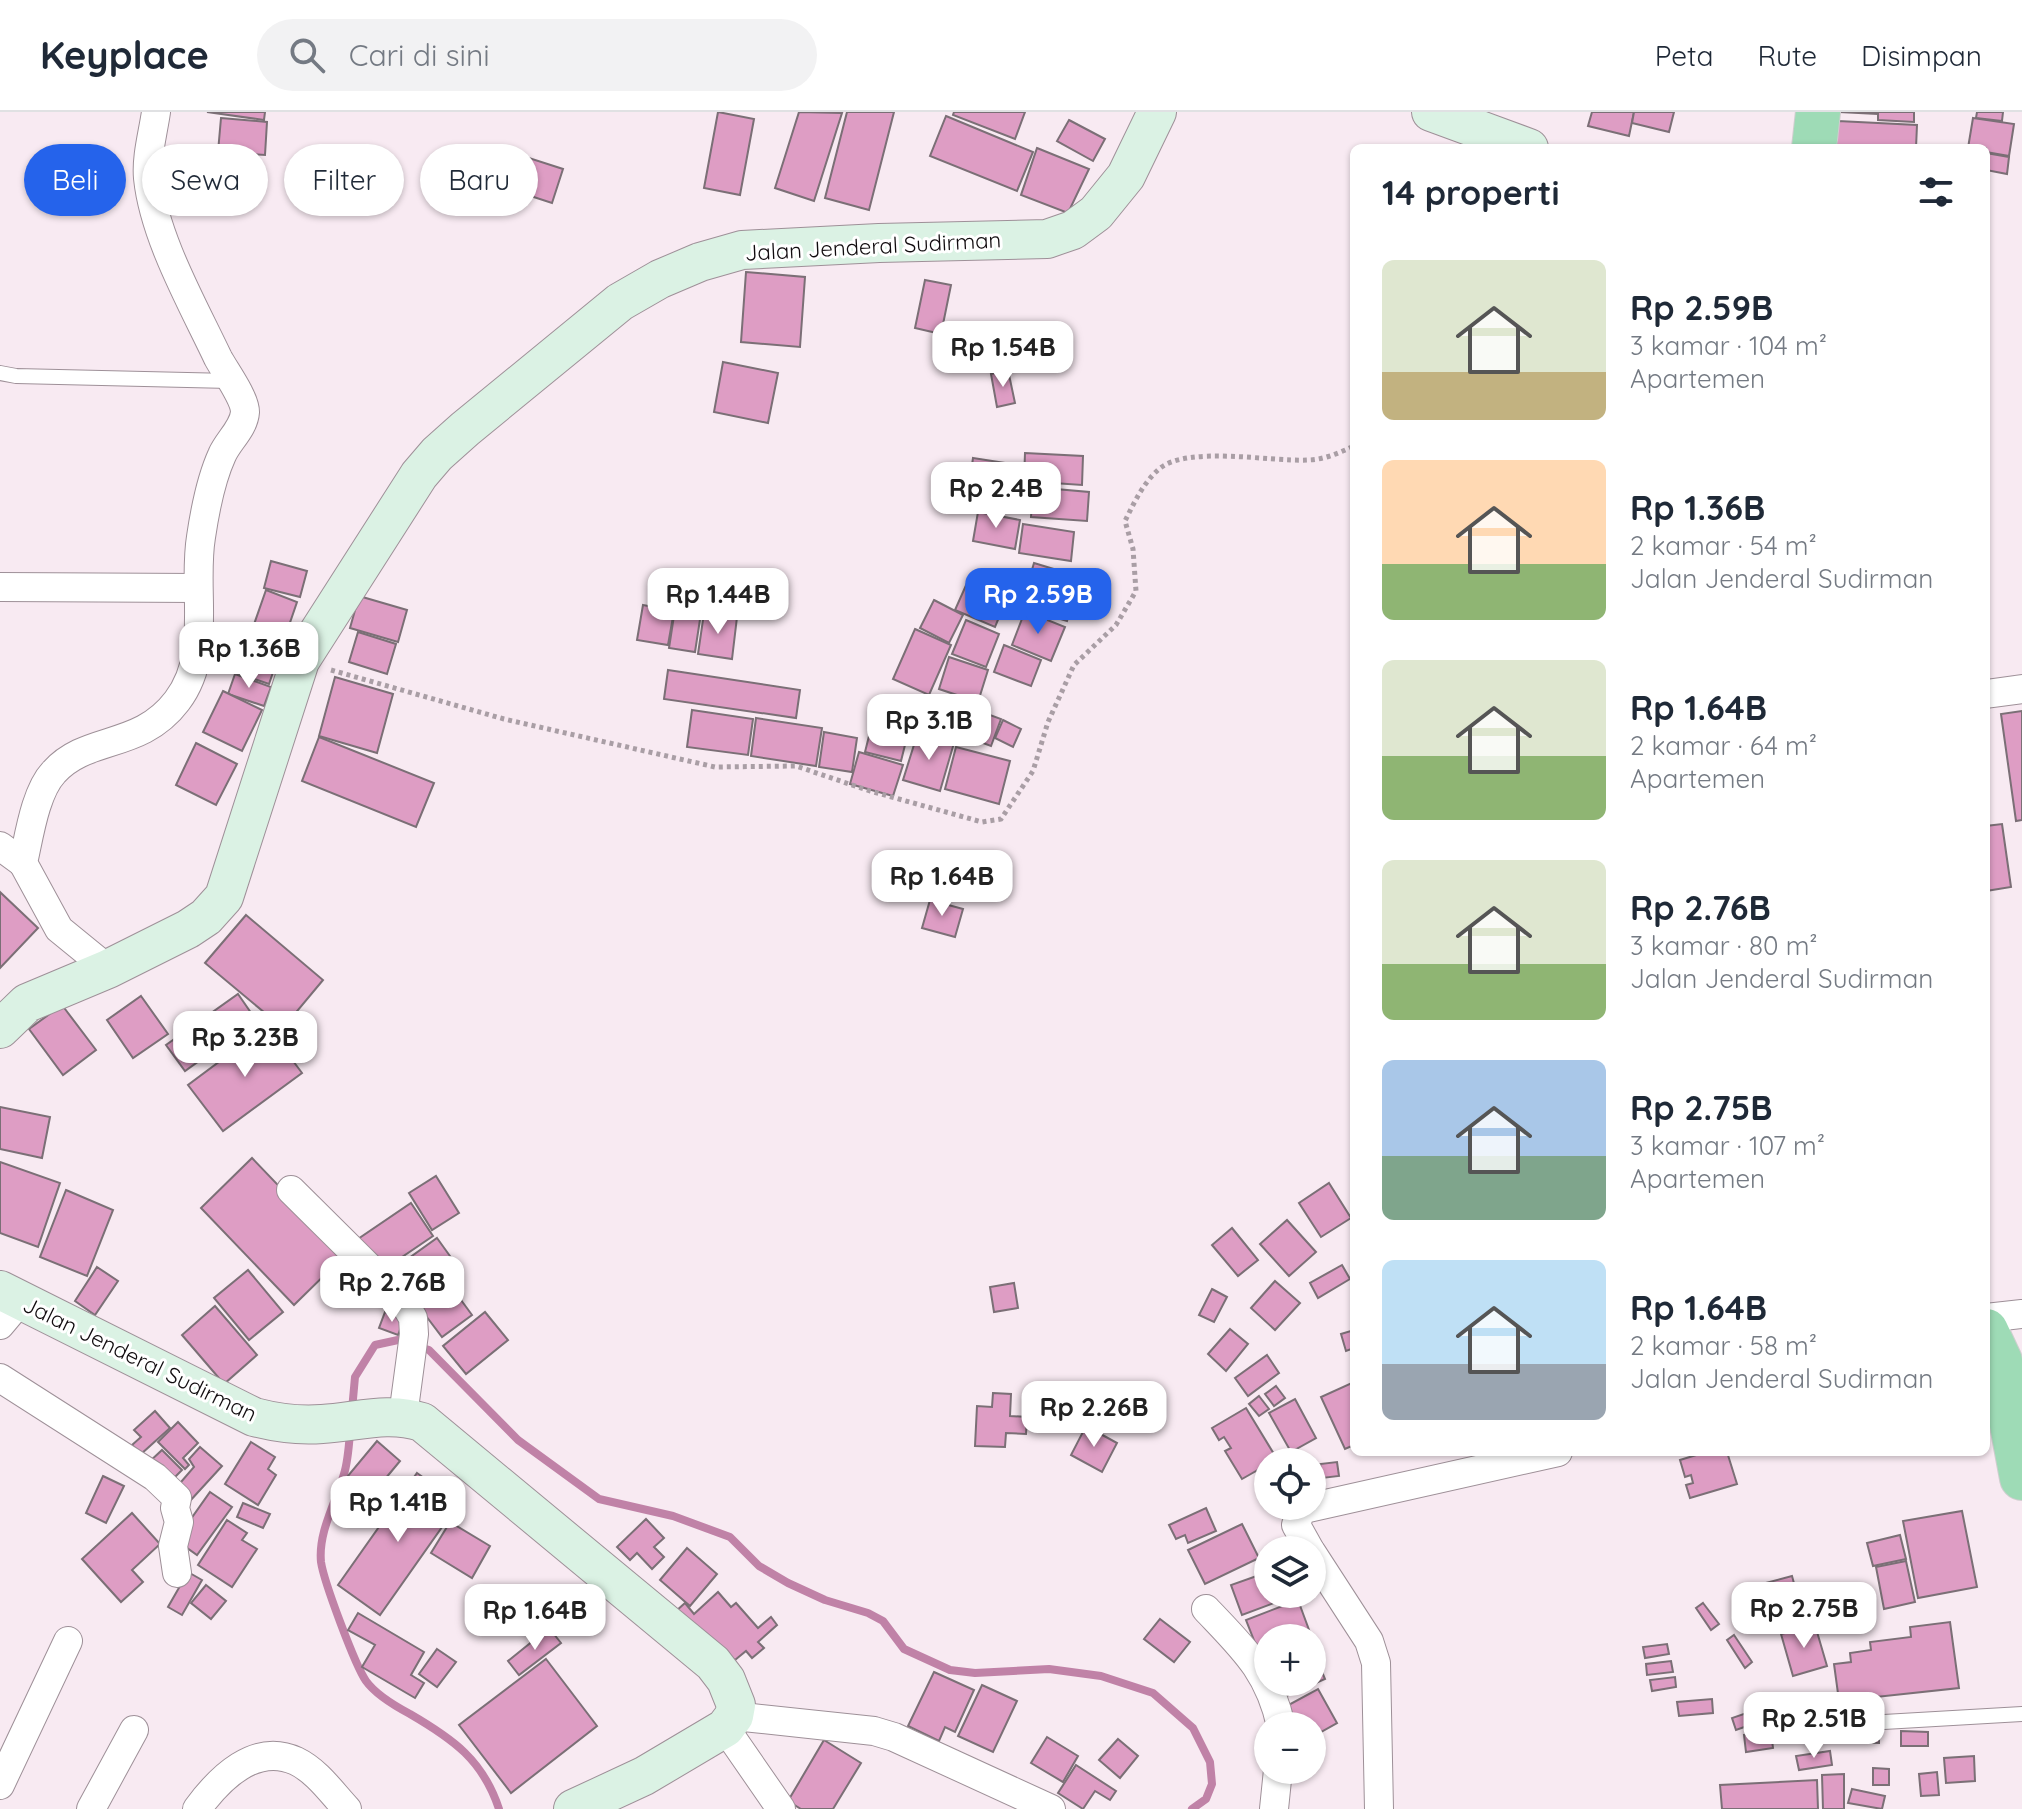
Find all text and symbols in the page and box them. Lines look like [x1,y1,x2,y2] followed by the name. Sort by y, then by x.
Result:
[257,19,817,91] search box
[40,31,209,79] text: Keyplace
[285,33,329,77] icon: search
[349,36,490,74] text: Cari di sini
[1655,38,1714,73] text: Peta
[1758,38,1817,73] text: Rute
[1861,38,1982,73] text: Disimpan
[24,144,126,216] chip: Beli
[142,144,268,216] chip: Sewa
[284,144,404,216] chip: Filter
[420,144,538,216] chip: Baru
[1914,170,1958,214] icon: filters
[1382,171,1559,214] text: 14 properti
[744,225,1002,267] street label: Jalan Jenderal Sudirman
[1630,286,1773,329] text: Rp 2.59B
[1446,292,1542,388] icon: home
[920,321,1086,389] pin: Rp 1.54B
[1630,329,1827,362] text: 3 kamar · 104 m²
[950,330,1056,363] text: Rp 1.54B
[1630,362,1765,395] text: Apartemen
[922,462,1070,530] pin: Rp 2.4B
[949,471,1043,504] text: Rp 2.4B
[1630,486,1765,529] text: Rp 1.36B
[1446,492,1542,588] icon: home
[1630,529,1817,562] text: 2 kamar · 54 m²
[1630,562,1933,595] text: Jalan Jenderal Sudirman
[635,568,801,636] pin: Rp 1.44B
[955,568,1121,636] pin: Rp 2.59B
[666,577,770,610] text: Rp 1.44B
[983,577,1093,610] text: Rp 2.59B
[166,622,332,690] pin: Rp 1.36B
[197,631,301,664] text: Rp 1.36B
[1630,686,1767,729] text: Rp 1.64B
[1446,692,1542,788] icon: home
[855,694,1003,762] pin: Rp 3.1B
[885,703,973,736] text: Rp 3.1B
[1630,729,1817,762] text: 2 kamar · 64 m²
[1630,762,1765,795] text: Apartemen
[859,850,1025,918] pin: Rp 1.64B
[890,859,994,892] text: Rp 1.64B
[1630,886,1771,929] text: Rp 2.76B
[1446,892,1542,988] icon: home
[1630,929,1818,962] text: 3 kamar · 80 m²
[1630,962,1933,995] text: Jalan Jenderal Sudirman
[162,1011,328,1079] pin: Rp 3.23B
[191,1020,299,1053] text: Rp 3.23B
[1630,1086,1773,1129] text: Rp 2.75B
[1446,1092,1542,1188] icon: home
[1630,1129,1825,1162] text: 3 kamar · 107 m²
[1630,1162,1765,1195] text: Apartemen
[309,1256,475,1324] pin: Rp 2.76B
[338,1265,446,1298] text: Rp 2.76B
[1630,1286,1767,1329] text: Rp 1.64B
[19,1290,261,1428] street label: Jalan Jenderal Sudirman
[1446,1292,1542,1388] icon: home
[1630,1329,1817,1362] text: 2 kamar · 58 m²
[1630,1362,1933,1395] text: Jalan Jenderal Sudirman
[1011,1381,1177,1449] pin: Rp 2.26B
[1040,1390,1148,1423] text: Rp 2.26B
[1254,1448,1326,1784] map controls
[1254,1448,1326,1520] button: locate
[315,1476,481,1544] pin: Rp 1.41B
[349,1485,447,1518] text: Rp 1.41B
[1254,1536,1326,1608] button: layers
[1721,1582,1887,1650] pin: Rp 2.75B
[452,1584,618,1652] pin: Rp 1.64B
[1749,1591,1859,1624] text: Rp 2.75B
[483,1593,587,1626] text: Rp 1.64B
[1254,1624,1326,1696] button: +
[1731,1692,1897,1760] pin: Rp 2.51B
[1762,1701,1866,1734] text: Rp 2.51B
[1254,1712,1326,1784] button: −

